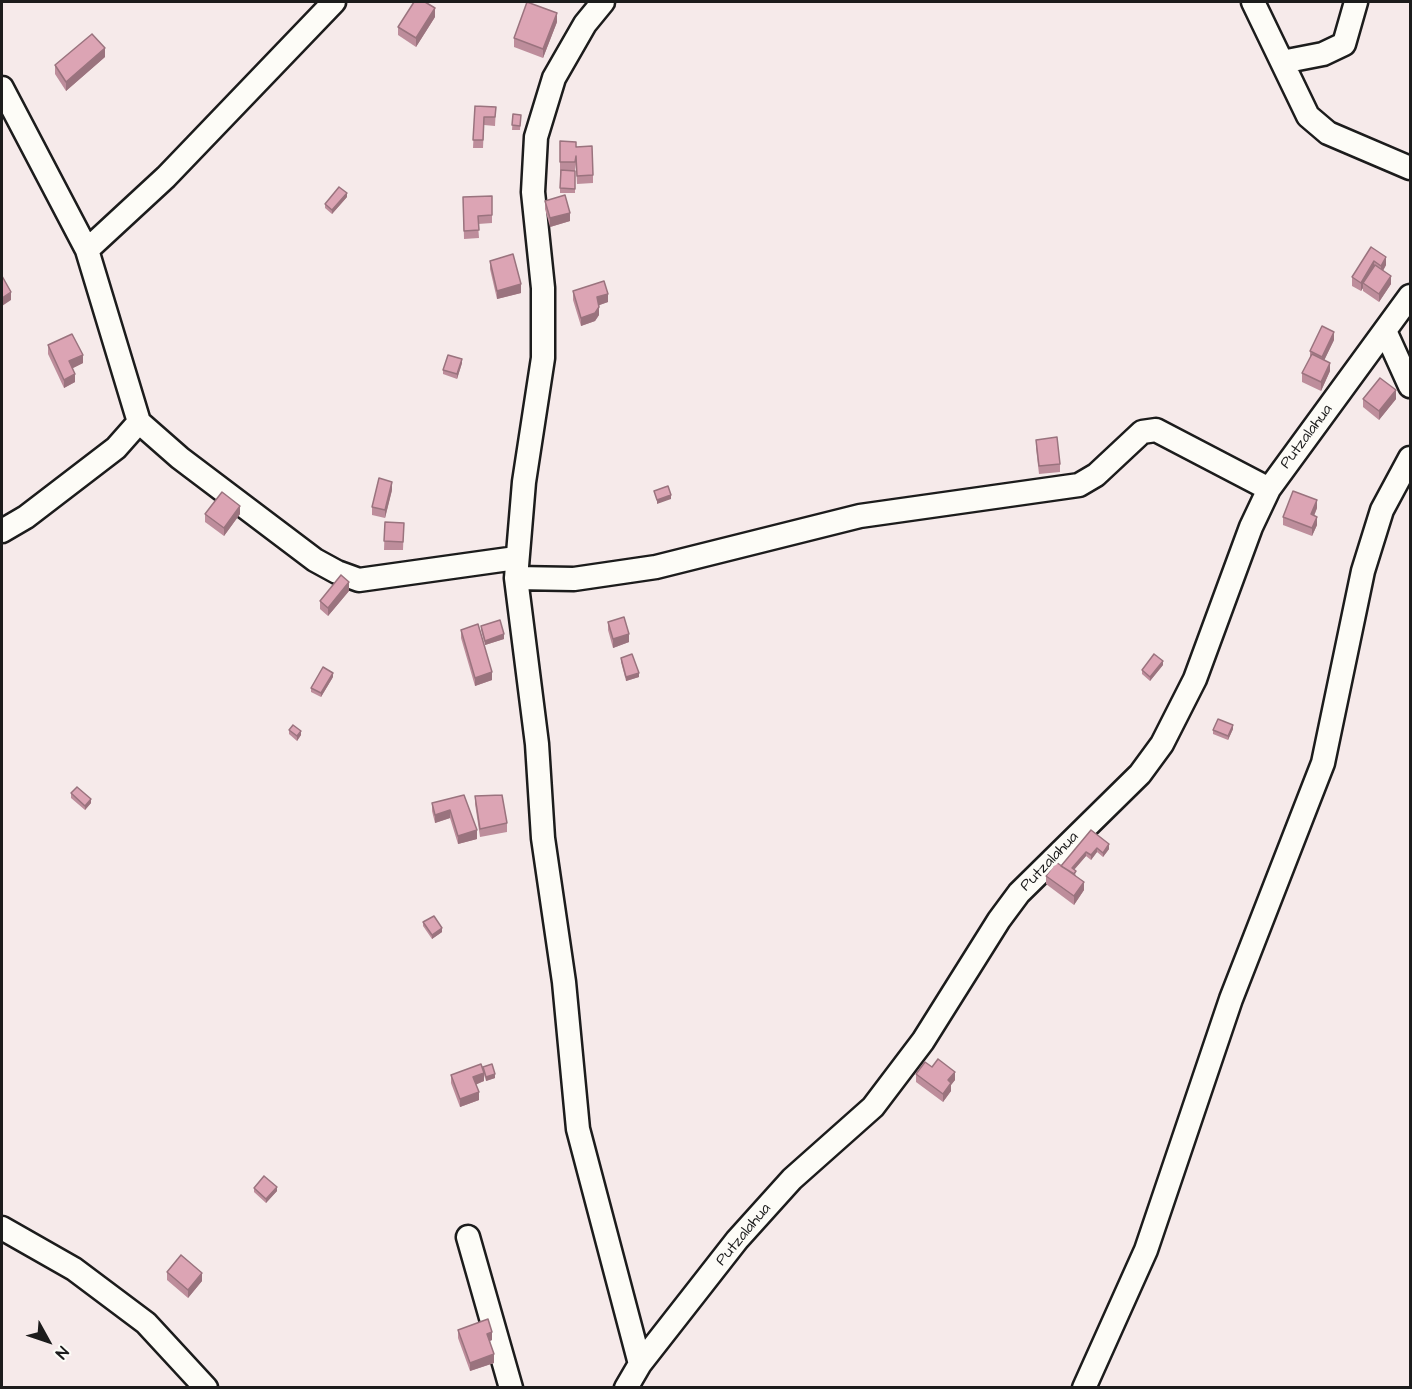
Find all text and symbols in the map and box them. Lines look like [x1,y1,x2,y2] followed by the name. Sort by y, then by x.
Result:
[1277,401,1337,473] street label: Putzalahua
[1017,828,1083,896] street label: Putzalahua
[712,1200,776,1270] street label: Putzalahua
[18,1311,78,1371] north arrow
[50,1342,73,1363] text: N

